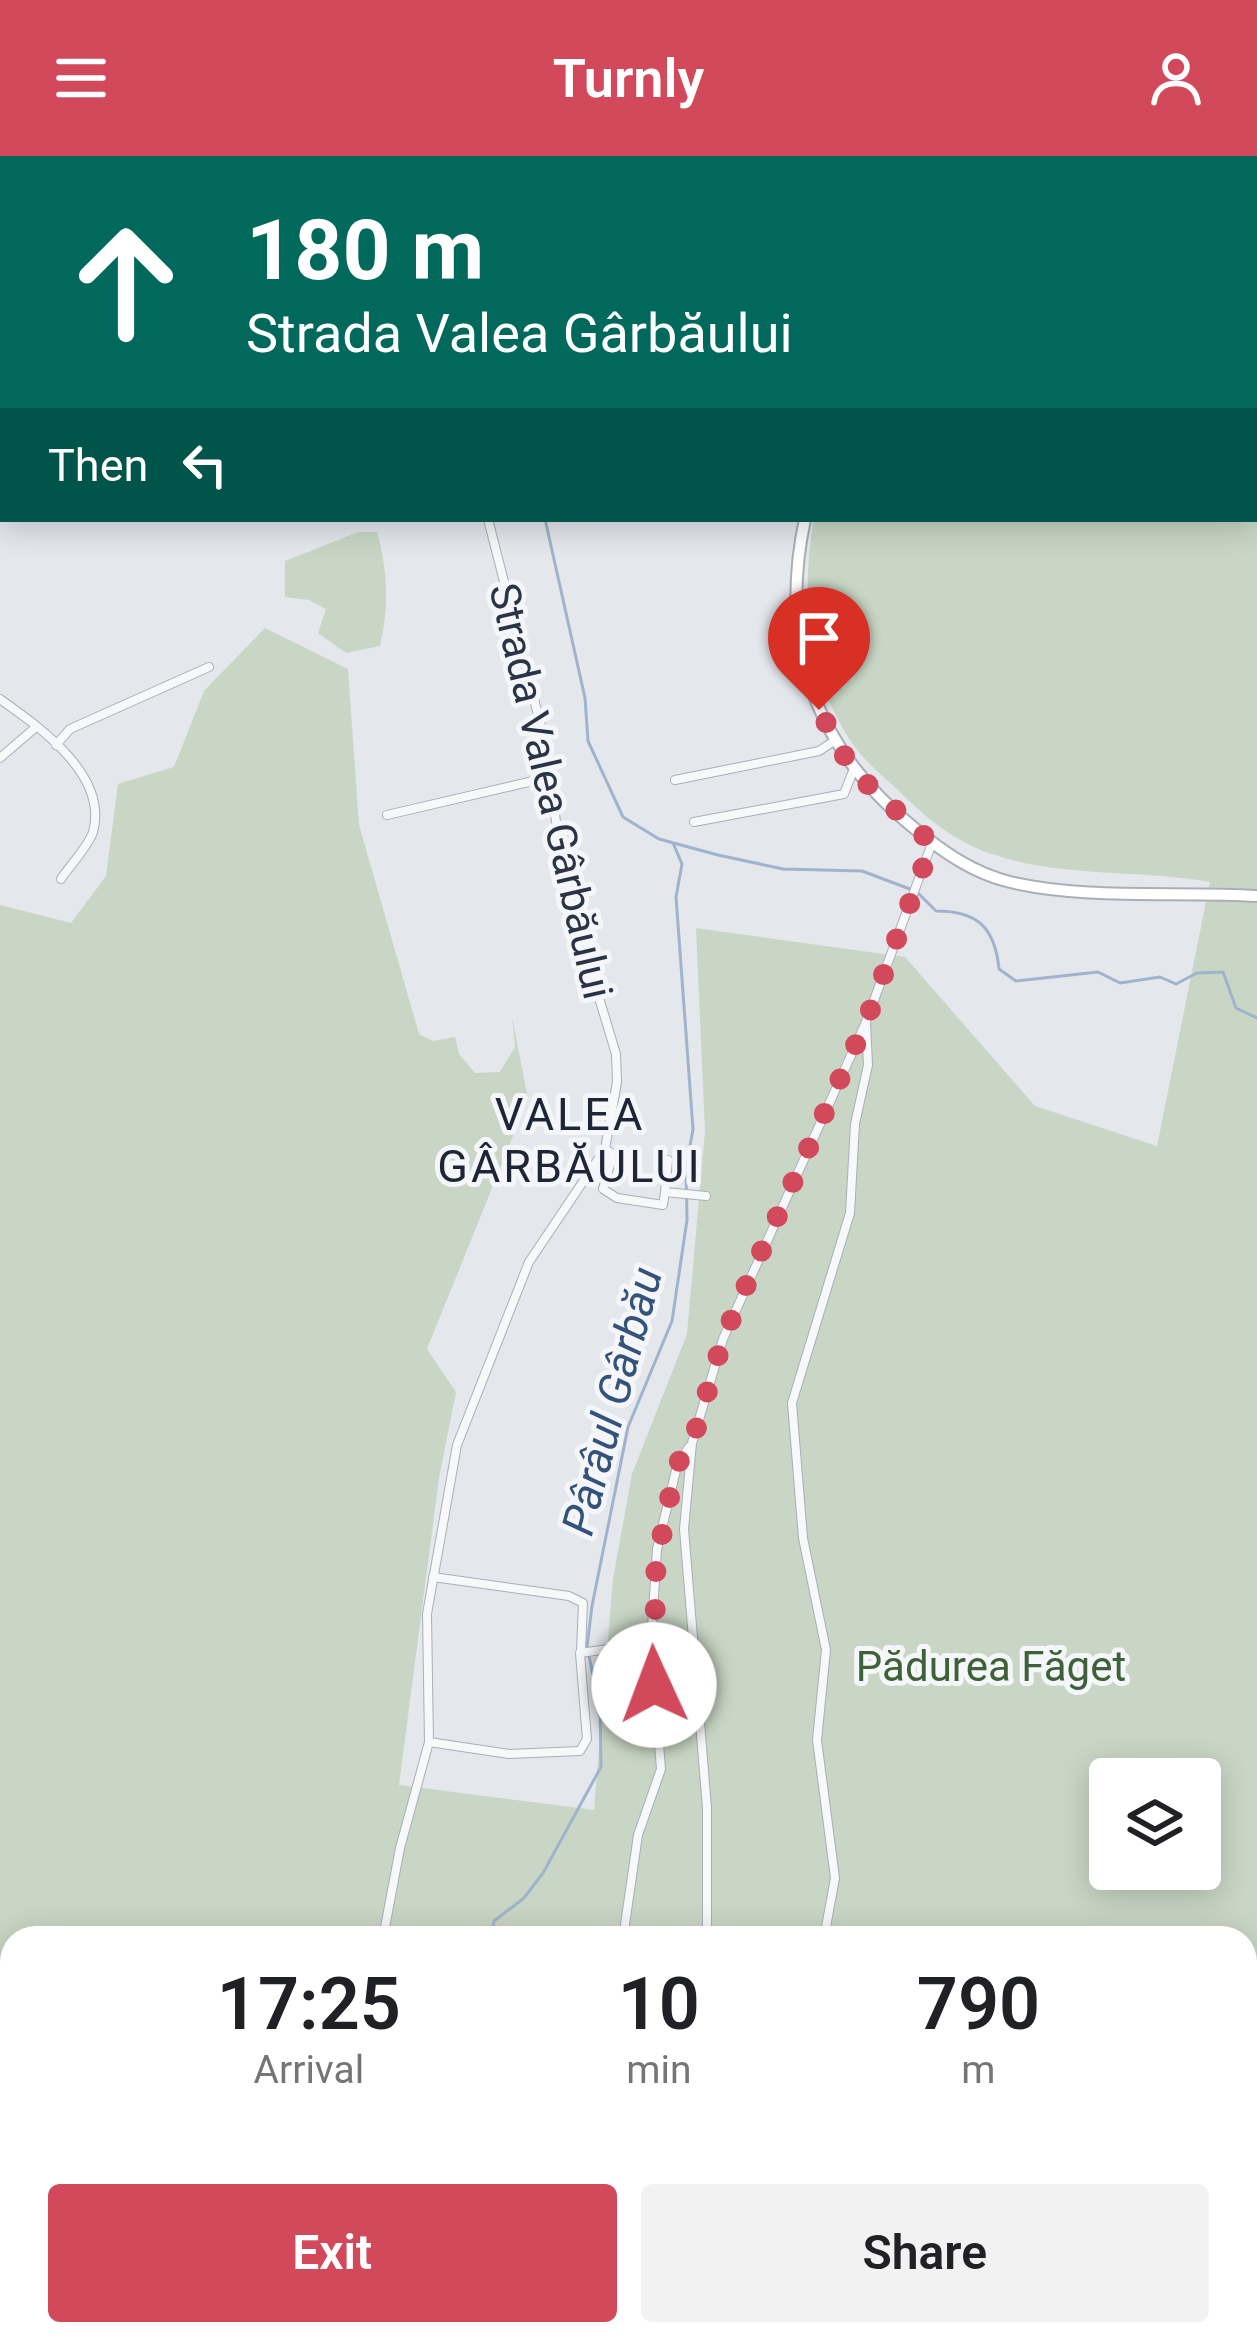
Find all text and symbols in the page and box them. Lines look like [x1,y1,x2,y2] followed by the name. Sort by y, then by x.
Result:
[48,45,114,111] icon: menu
[1143,45,1209,111] icon: person
[553,47,704,110] text: Turnly
[246,201,484,300] text: 180 m
[48,204,204,360] icon: ahead
[246,302,793,365] text: Strada Valea Gârbăului
[172,432,238,498] icon: left
[48,439,148,492] text: Then
[479,578,623,1004] street label: Strada Valea Gârbăului
[768,587,870,710] pin
[786,605,852,671] icon: arrive
[437,1088,703,1193] district label: VALEA GÂRBĂULUI
[551,1261,673,1541] water label: Pârâul Gârbău
[591,1622,717,1748] position arrow
[856,1642,1126,1691] park label: Pădurea Făget
[1089,1758,1221,1890] map controls
[1089,1758,1221,1890] button: layers
[217,1962,401,2047] text: 17:25
[618,1962,700,2047] text: 10
[917,1962,1040,2047] text: 790
[254,2047,364,2093] text: Arrival
[626,2047,691,2093] text: min
[961,2047,996,2093] text: m
[48,2184,617,2322] button: Exit
[641,2184,1209,2322] button: Share

